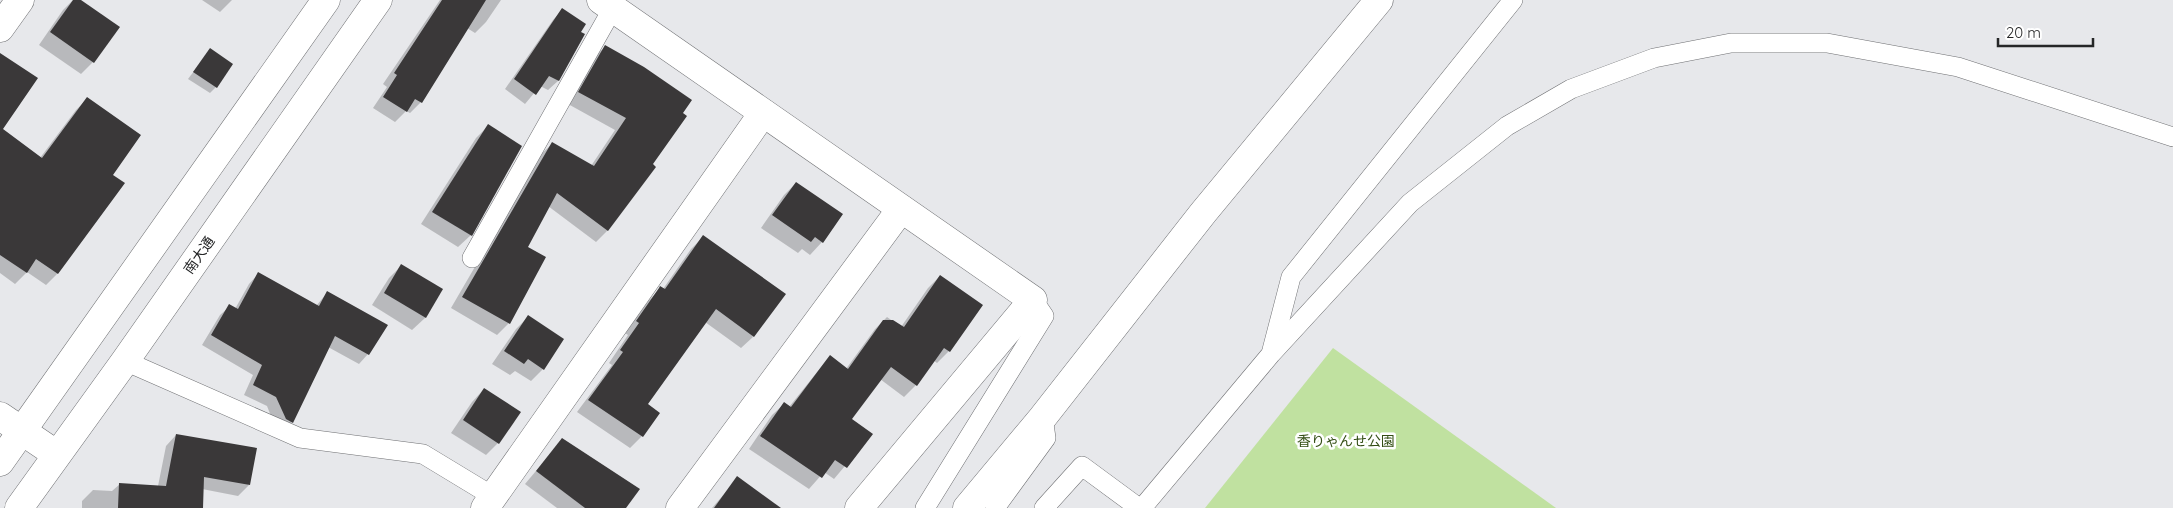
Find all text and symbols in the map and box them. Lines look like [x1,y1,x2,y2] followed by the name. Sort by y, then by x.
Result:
[1998,15,2093,47] scale bar
[2006,23,2041,42] text: 20 m
[180,233,218,277] street label: 南大通
[1297,432,1395,450] park label: 香りゃんせ公園

